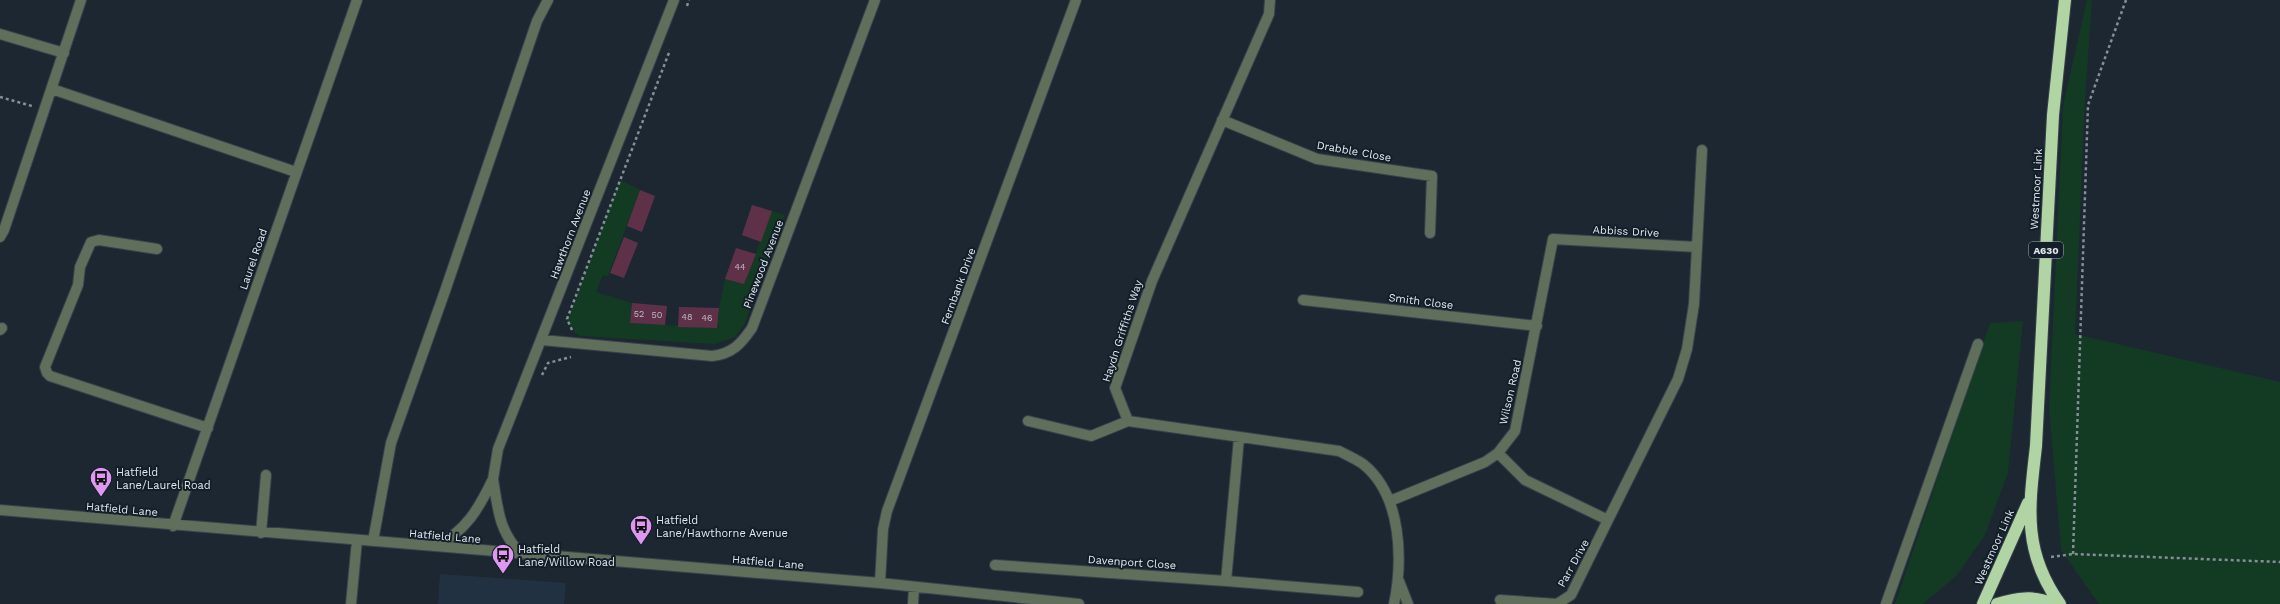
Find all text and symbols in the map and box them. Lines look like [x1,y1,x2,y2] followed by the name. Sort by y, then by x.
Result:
[1316,139,1392,164] street label: Drabble Close
[2028,148,2045,230] street label: Westmoor Link
[547,188,594,281] street label: Hawthorn Avenue
[741,218,786,310] street label: Pinewood Avenue
[1592,223,1660,240] street label: Abbiss Drive
[237,227,270,291] street label: Laurel Road
[2029,242,2063,258] road number: A630
[939,246,978,326] street label: Fernbank Drive
[735,262,746,272] house number: 44
[1100,278,1145,384] street label: Haydn Griffiths Way
[1388,291,1454,312] street label: Smith Close
[634,309,644,319] house number: 52
[652,310,663,320] house number: 50
[681,312,693,322] house number: 48
[702,313,712,323] house number: 46
[1497,358,1524,426] street label: Wilson Road
[88,465,114,498] bus stop icon: Hatfield Lane/Laurel Road
[116,466,211,492] place label: Hatfield Lane/Laurel Road
[86,500,158,519] street label: Hatfield Lane
[1972,507,2017,587] street label: Westmoor Link
[628,513,654,546] bus stop icon: Hatfield Lane/Hawthorne Avenue
[656,514,788,540] place label: Hatfield Lane/Hawthorne Avenue
[409,527,481,546] street label: Hatfield Lane
[1555,537,1592,589] street label: Parr Drive
[490,542,516,575] bus stop icon: Hatfield Lane/Willow Road
[518,543,615,569] place label: Hatfield Lane/Willow Road
[732,553,804,572] street label: Hatfield Lane
[1087,553,1177,572] street label: Davenport Close

